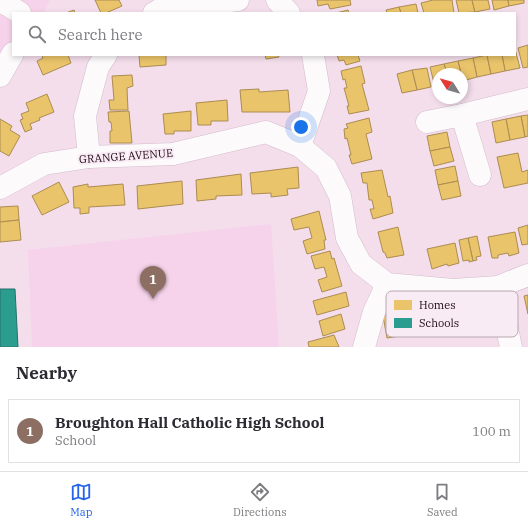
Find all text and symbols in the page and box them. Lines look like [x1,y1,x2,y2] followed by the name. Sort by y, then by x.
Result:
[12,12,516,56] search box
[26,23,48,45] icon: search
[58,25,143,44] text: Search here
[432,68,468,104] north arrow
[291,117,311,137] your location
[79,146,173,166] street label: GRANGE AVENUE
[140,266,166,299] pin: 1
[386,291,518,337] legend
[419,298,456,312] text: Homes
[419,316,459,330] text: Schools
[16,362,77,384] text: Nearby
[55,413,324,432] text: Broughton Hall Catholic High School
[26,423,34,440] text: 1
[472,423,511,440] text: 100 m
[55,432,96,449] text: School
[70,481,93,519] tab: Map
[233,481,287,519] tab: Directions
[427,481,458,519] tab: Saved

